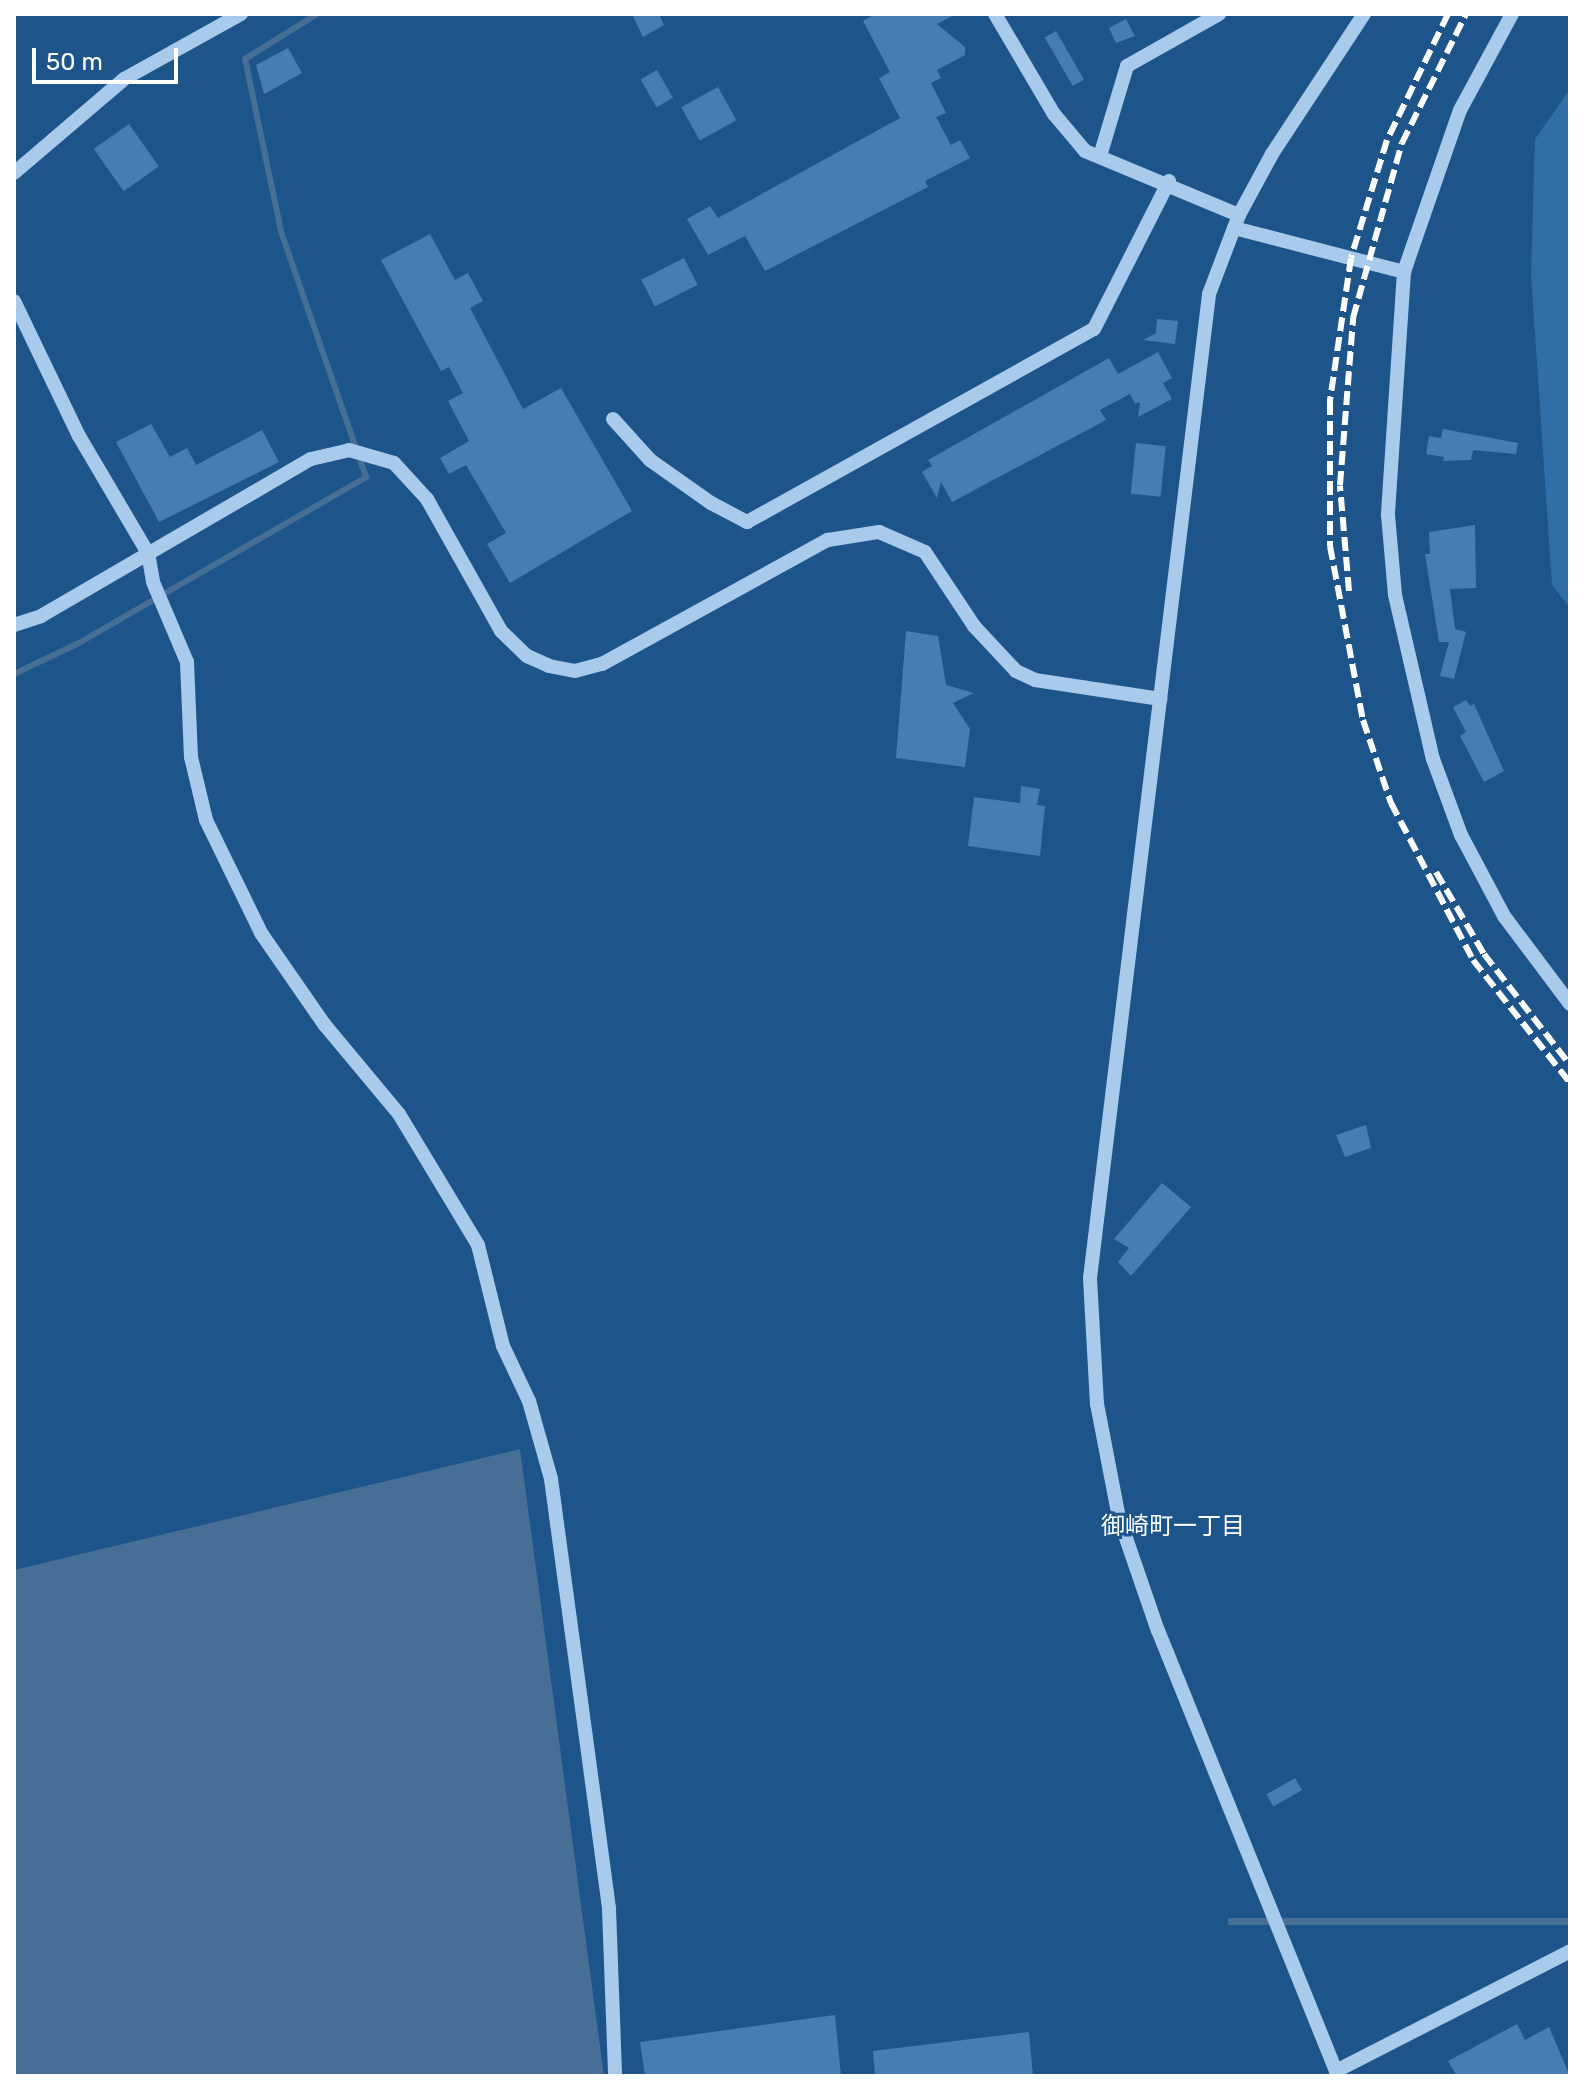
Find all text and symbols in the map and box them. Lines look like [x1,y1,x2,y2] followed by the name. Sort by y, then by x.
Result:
[36,32,182,82] scale bar
[46,48,103,76] text: 50 m
[1101,1513,1245,1541] district label: 御崎町一丁目

